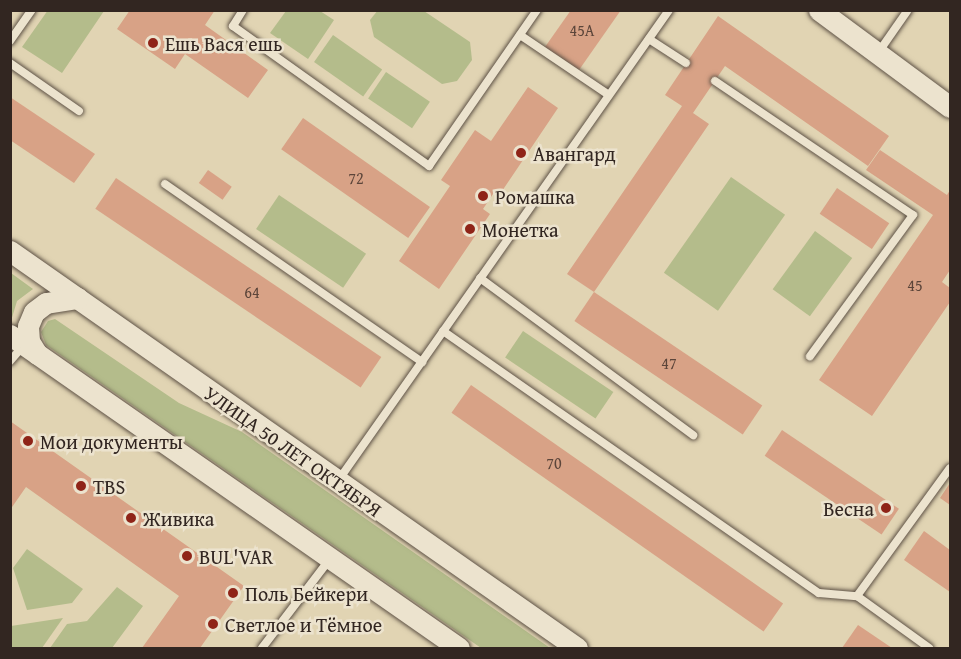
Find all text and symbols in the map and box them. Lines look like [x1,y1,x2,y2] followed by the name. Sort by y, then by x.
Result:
[569,20,595,40] house number: 45А
[165,31,282,55] place label: Ешь Вася ешь
[146,36,160,50] marker: Ешь Вася ешь
[533,141,616,165] place label: Авангард
[514,146,528,160] marker: Авангард
[348,168,364,188] house number: 72
[495,184,575,208] place label: Ромашка
[476,189,490,203] marker: Ромашка
[482,217,559,241] place label: Монетка
[463,222,477,236] marker: Монетка
[907,275,923,295] house number: 45
[244,282,260,302] house number: 64
[661,353,677,373] house number: 47
[200,381,386,521] street label: УЛИЦА 50 ЛЕТ ОКТЯБРЯ
[40,429,183,453] place label: Мои документы
[21,434,35,448] marker: Мои документы
[546,453,562,473] house number: 70
[93,474,125,498] place label: TBS
[74,479,88,493] marker: TBS
[823,496,874,520] place label: Весна
[879,501,893,515] marker: Весна
[143,506,214,530] place label: Живика
[124,511,138,525] marker: Живика
[199,544,273,568] place label: BUL'VAR
[180,549,194,563] marker: BUL'VAR
[245,581,368,605] place label: Поль Бейкери
[226,586,240,600] marker: Поль Бейкери
[225,612,382,636] place label: Светлое и Тёмное
[206,617,220,631] marker: Светлое и Тёмное

